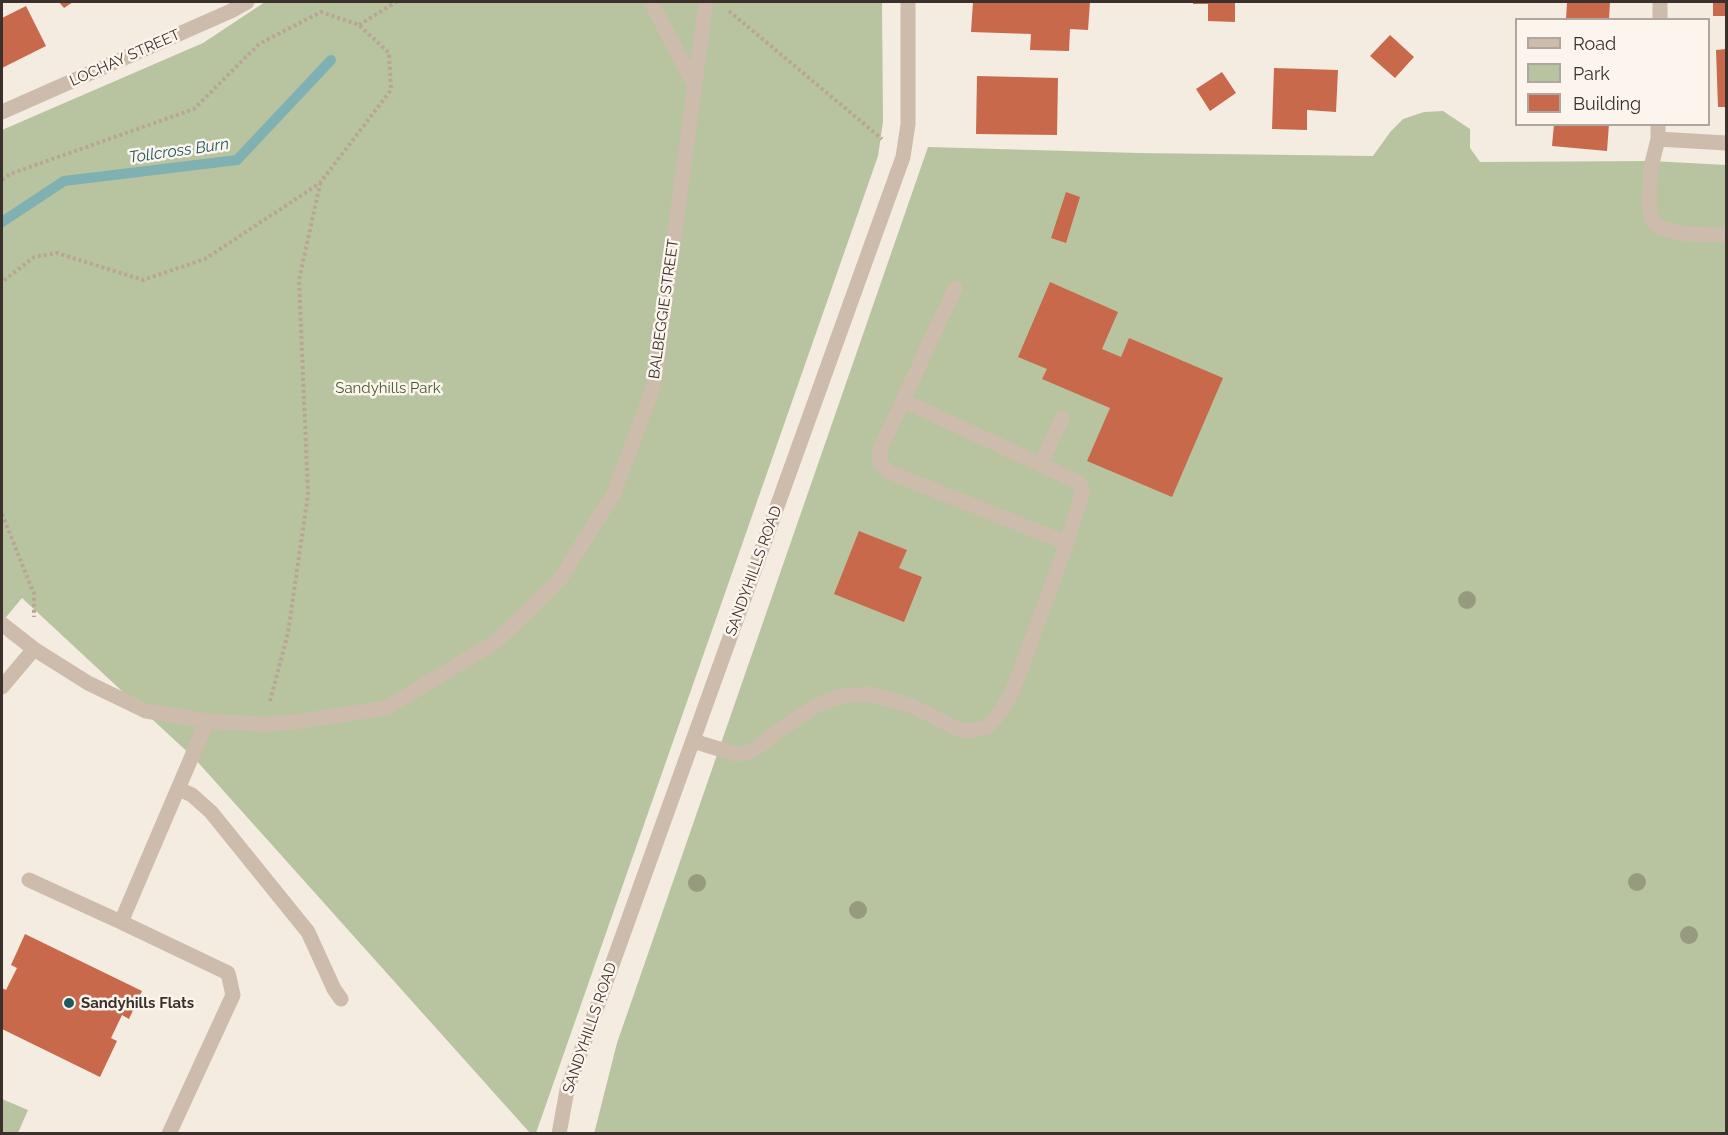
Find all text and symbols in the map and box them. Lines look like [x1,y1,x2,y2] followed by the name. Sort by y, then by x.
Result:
[1515,18,1710,126] legend
[67,26,183,90] street label: LOCHAY STREET
[1573,33,1616,54] text: Road
[1573,63,1610,84] text: Park
[1573,93,1641,114] text: Building
[128,134,230,168] water label: Tollcross Burn
[645,238,683,380] street label: BALBEGGIE STREET
[335,379,441,397] park label: Sandyhills Park
[722,503,786,639] street label: SANDYHILLS ROAD
[559,960,621,1096] street label: SANDYHILLS ROAD
[81,994,194,1012] place label: Sandyhills Flats
[62,996,76,1010] marker: Sandyhills Flats

